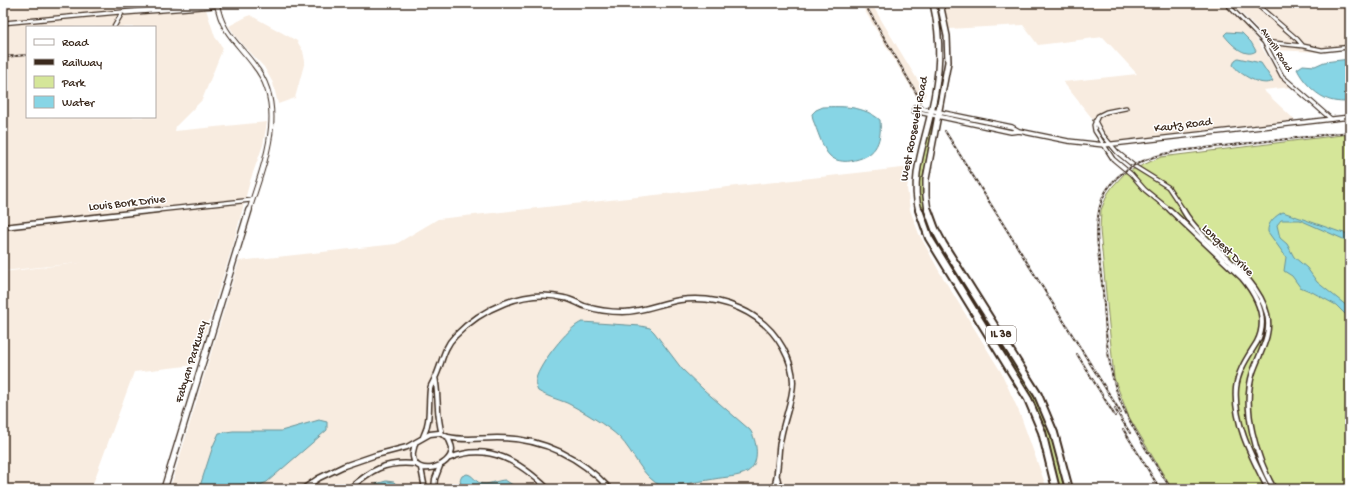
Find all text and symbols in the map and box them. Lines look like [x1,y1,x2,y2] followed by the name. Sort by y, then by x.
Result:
[26,26,156,118] legend
[1257,26,1295,75] street label: Averill Road
[62,37,89,51] text: Road
[62,57,102,71] text: Railway
[898,75,932,182] street label: West Roosevelt Road
[61,77,87,91] text: Park
[62,97,96,111] text: Water
[1153,115,1214,136] street label: Kautz Road
[88,193,167,215] street label: Louis Bork Drive
[1198,222,1256,280] street label: Longest Drive
[173,319,211,406] street label: Fabyan Parkway
[986,326,1016,344] road number: IL 38

